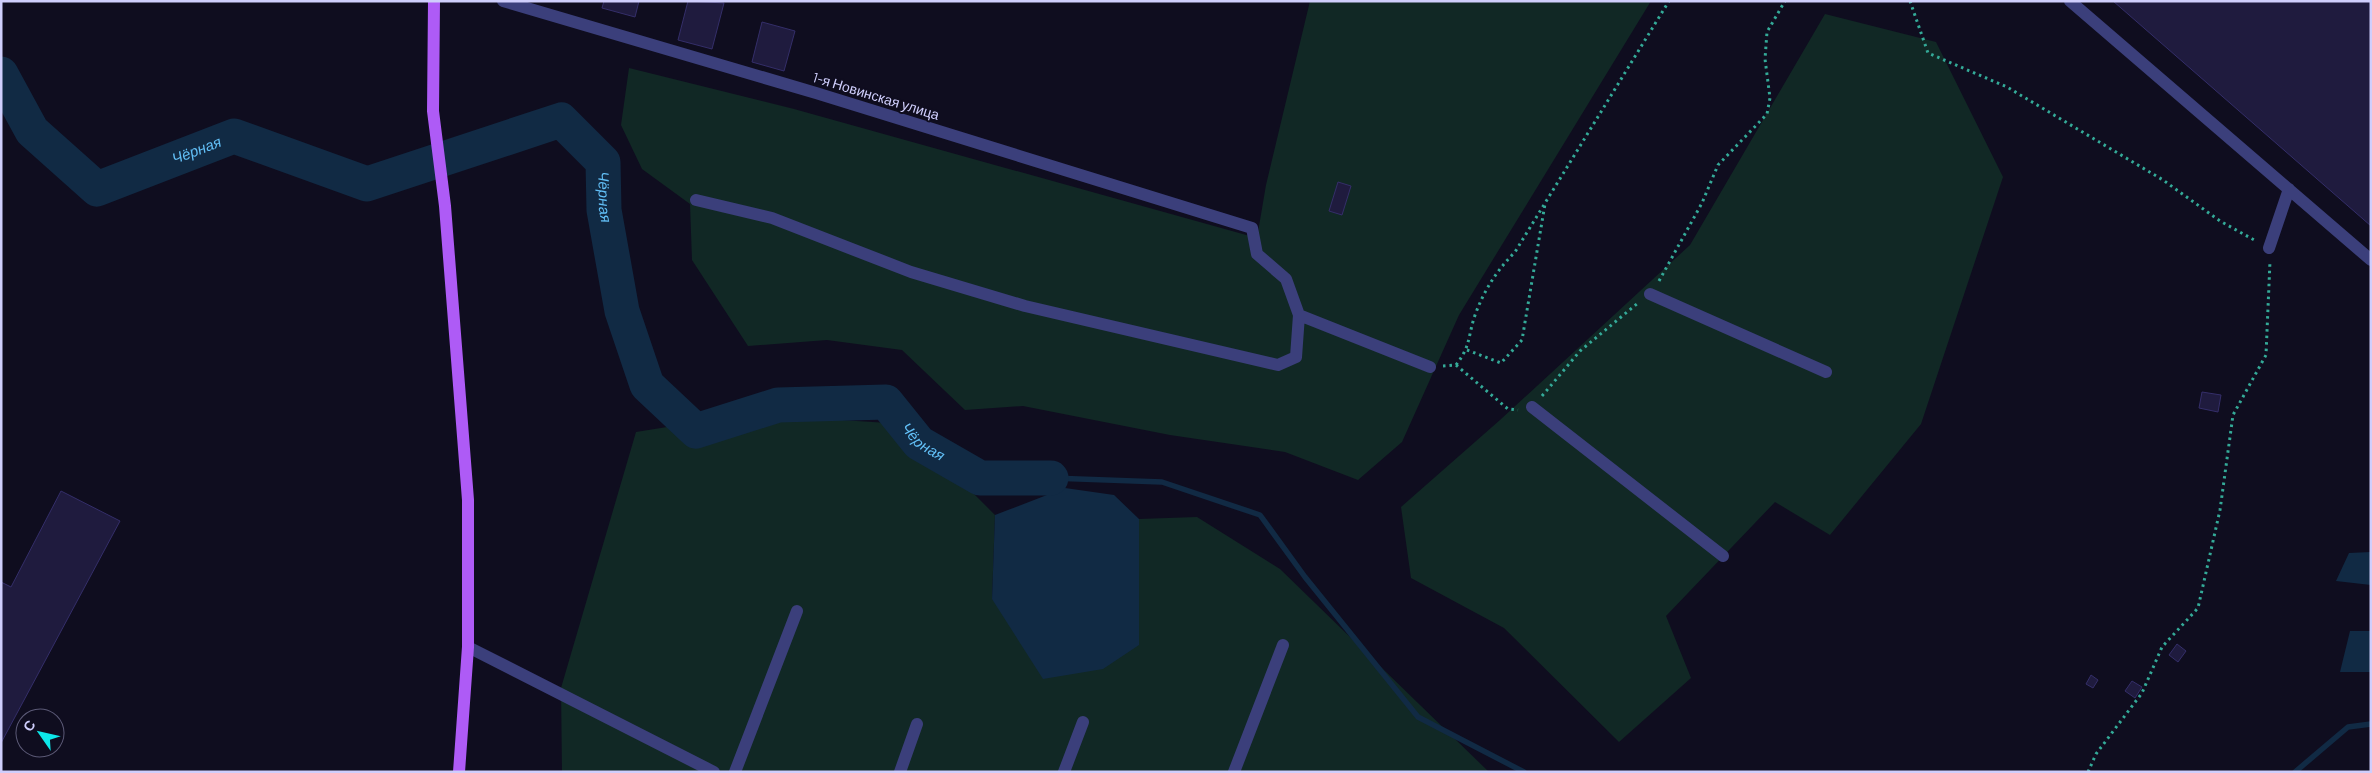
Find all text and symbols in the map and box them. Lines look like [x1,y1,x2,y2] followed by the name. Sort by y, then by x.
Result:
[811,68,942,123] street label: 1-я Новинская улица
[169,132,224,167] water label: Чёрная
[595,171,616,224] water label: Чёрная
[898,419,948,464] water label: Чёрная
[15,708,65,758] north arrow
[19,717,39,734] text: С

